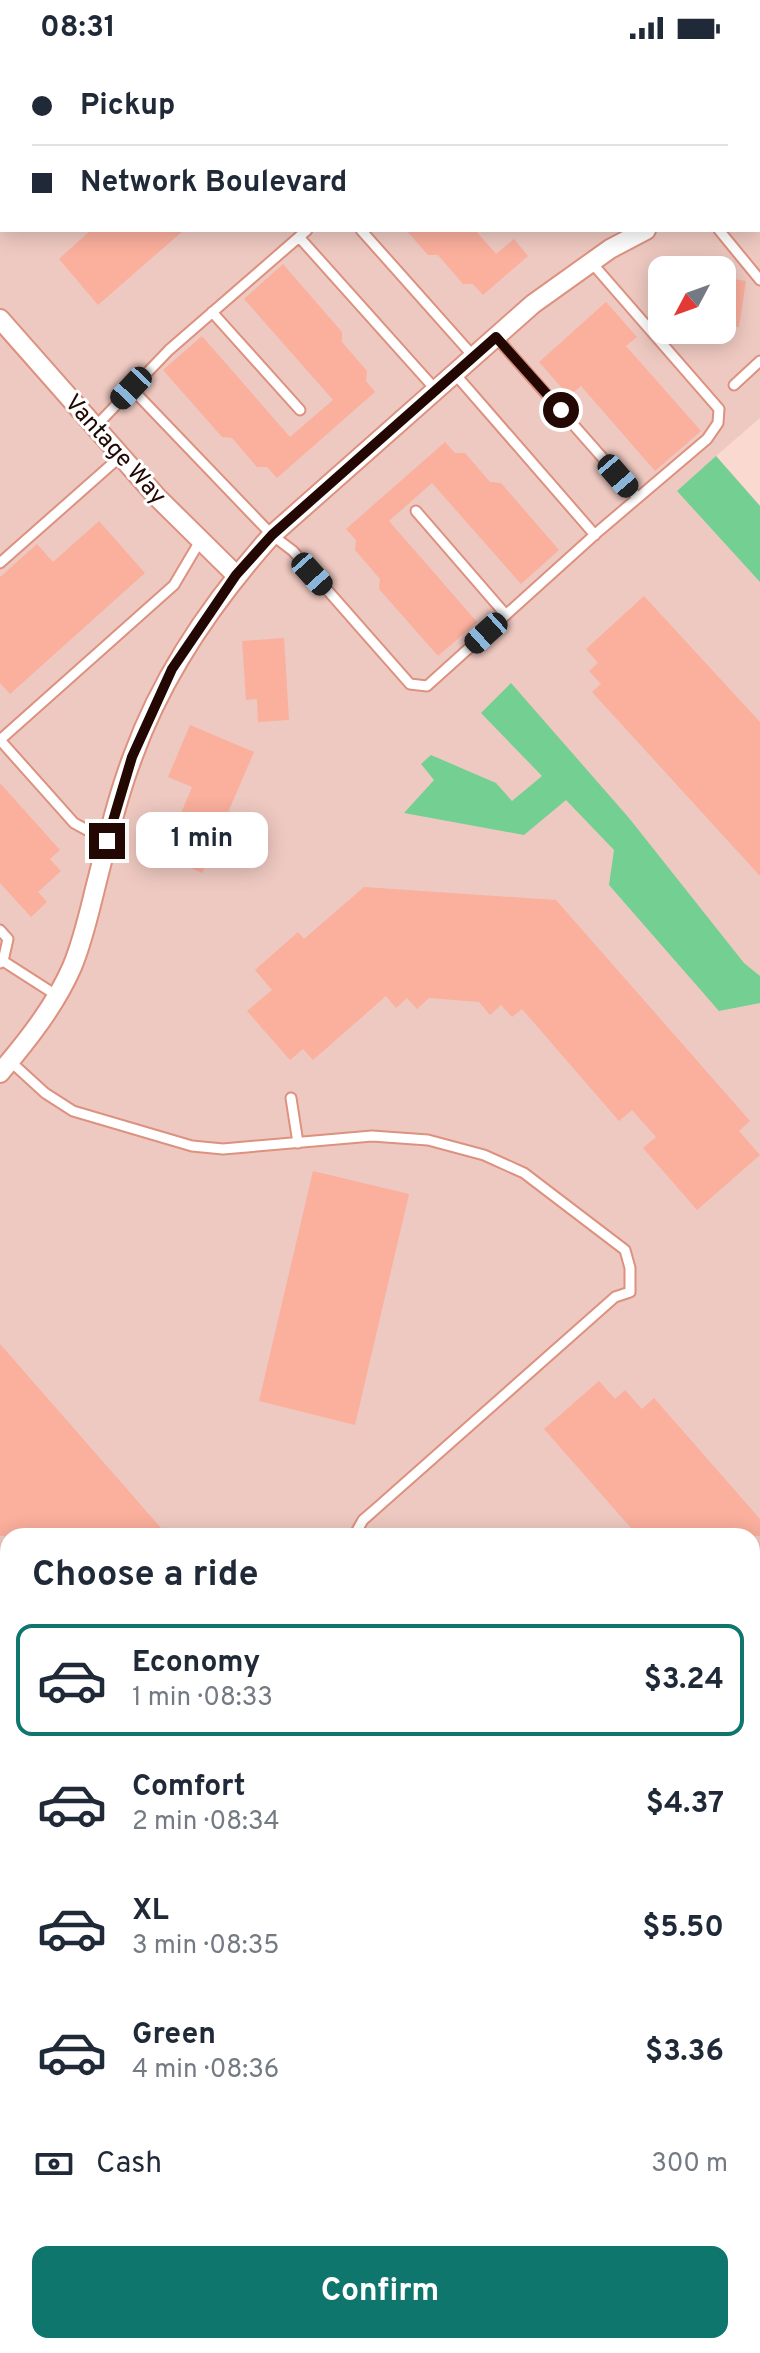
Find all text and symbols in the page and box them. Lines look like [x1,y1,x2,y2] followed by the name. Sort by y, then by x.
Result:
[40,10,116,47] text: 08:31
[80,88,175,125] text: Pickup
[80,165,347,202] text: Network Boulevard
[648,256,736,344] north arrow
[648,256,736,344] map controls
[106,362,156,414] car
[57,389,172,512] street label: Vantage Way
[543,392,579,428] route start
[593,450,643,502] car
[287,548,337,600] car
[460,608,512,658] car
[135,813,267,869] callout: 1 min
[89,823,125,859] route end
[171,823,233,856] text: 1 min
[32,1553,258,1599] text: Choose a ride
[36,1644,108,1716] icon: car
[132,1645,260,1682] text: Economy
[644,1662,724,1699] text: $3.24
[132,1682,273,1715] text: 1 min · 08:33
[36,1768,108,1840] icon: car
[132,1769,245,1806] text: Comfort
[646,1786,724,1823] text: $4.37
[132,1806,280,1839] text: 2 min · 08:34
[36,1892,108,1964] icon: car
[132,1893,169,1930] text: XL
[642,1910,724,1947] text: $5.50
[132,1930,279,1963] text: 3 min · 08:35
[36,2016,108,2088] icon: car
[132,2017,216,2054] text: Green
[645,2034,724,2071] text: $3.36
[132,2054,279,2087] text: 4 min · 08:36
[32,2142,76,2186] icon: cash
[96,2146,162,2183] text: Cash
[651,2148,728,2181] text: 300 m
[32,2246,728,2338] button: Confirm

